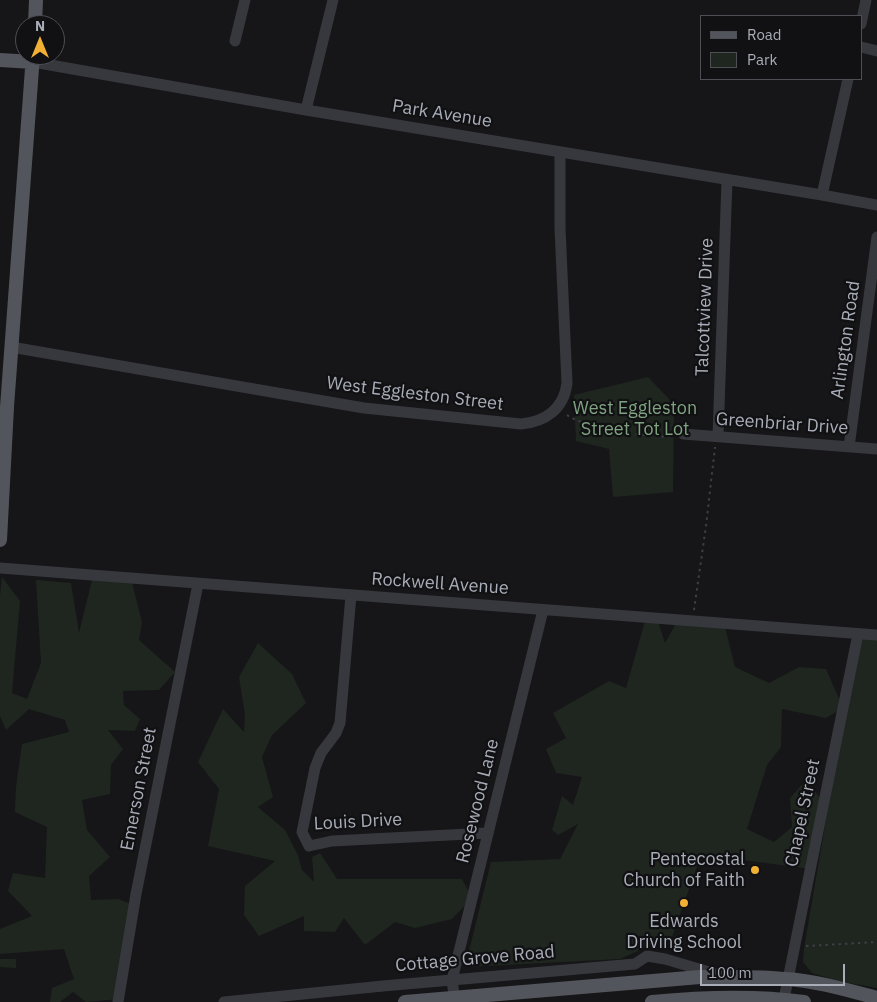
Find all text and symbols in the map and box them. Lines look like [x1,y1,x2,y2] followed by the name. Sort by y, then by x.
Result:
[15,15,65,65] north arrow
[700,15,862,80] legend
[35,17,45,35] text: N
[747,25,782,44] text: Road
[747,50,777,69] text: Park
[391,95,493,133] street label: Park Avenue
[692,238,718,376] street label: Talcottview Drive
[827,279,865,401] street label: Arlington Road
[325,372,505,416] street label: West Eggleston Street
[573,398,697,440] park label: West Eggleston Street Tot Lot
[715,409,849,439] street label: Greenbriar Drive
[371,568,509,600] street label: Rockwell Avenue
[116,725,162,853] street label: Emerson Street
[452,737,504,865] street label: Rosewood Lane
[781,757,825,869] street label: Chapel Street
[313,809,403,835] street label: Louis Drive
[623,849,745,892] place label: Pentecostal Church of Faith
[749,864,761,876] marker: Pentecostal Church of Faith
[678,897,690,909] marker: Edwards Driving School
[626,911,742,954] place label: Edwards Driving School
[394,941,556,977] street label: Cottage Grove Road
[702,954,847,986] scale bar
[708,963,752,982] text: 100 m

